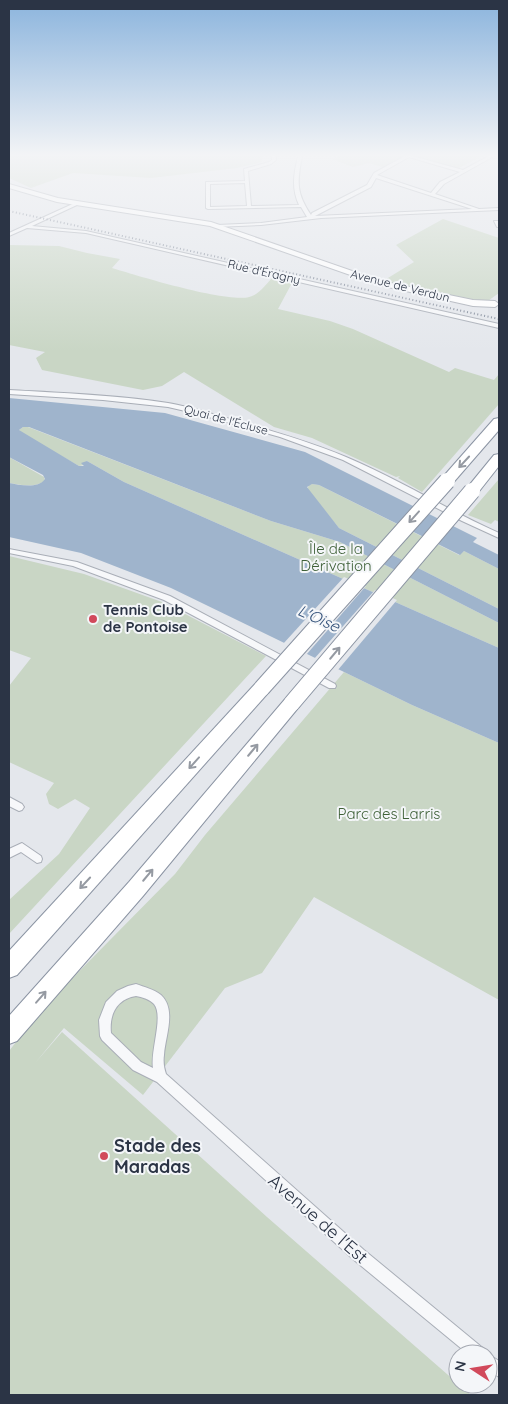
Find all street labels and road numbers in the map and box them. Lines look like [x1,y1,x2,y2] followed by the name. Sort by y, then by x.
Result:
[226,256,302,287] street label: Rue d'Éragny
[349,266,451,305] street label: Avenue de Verdun
[182,401,270,438] street label: Quai de l'Écluse
[264,1169,373,1268] street label: Avenue de l'Est

